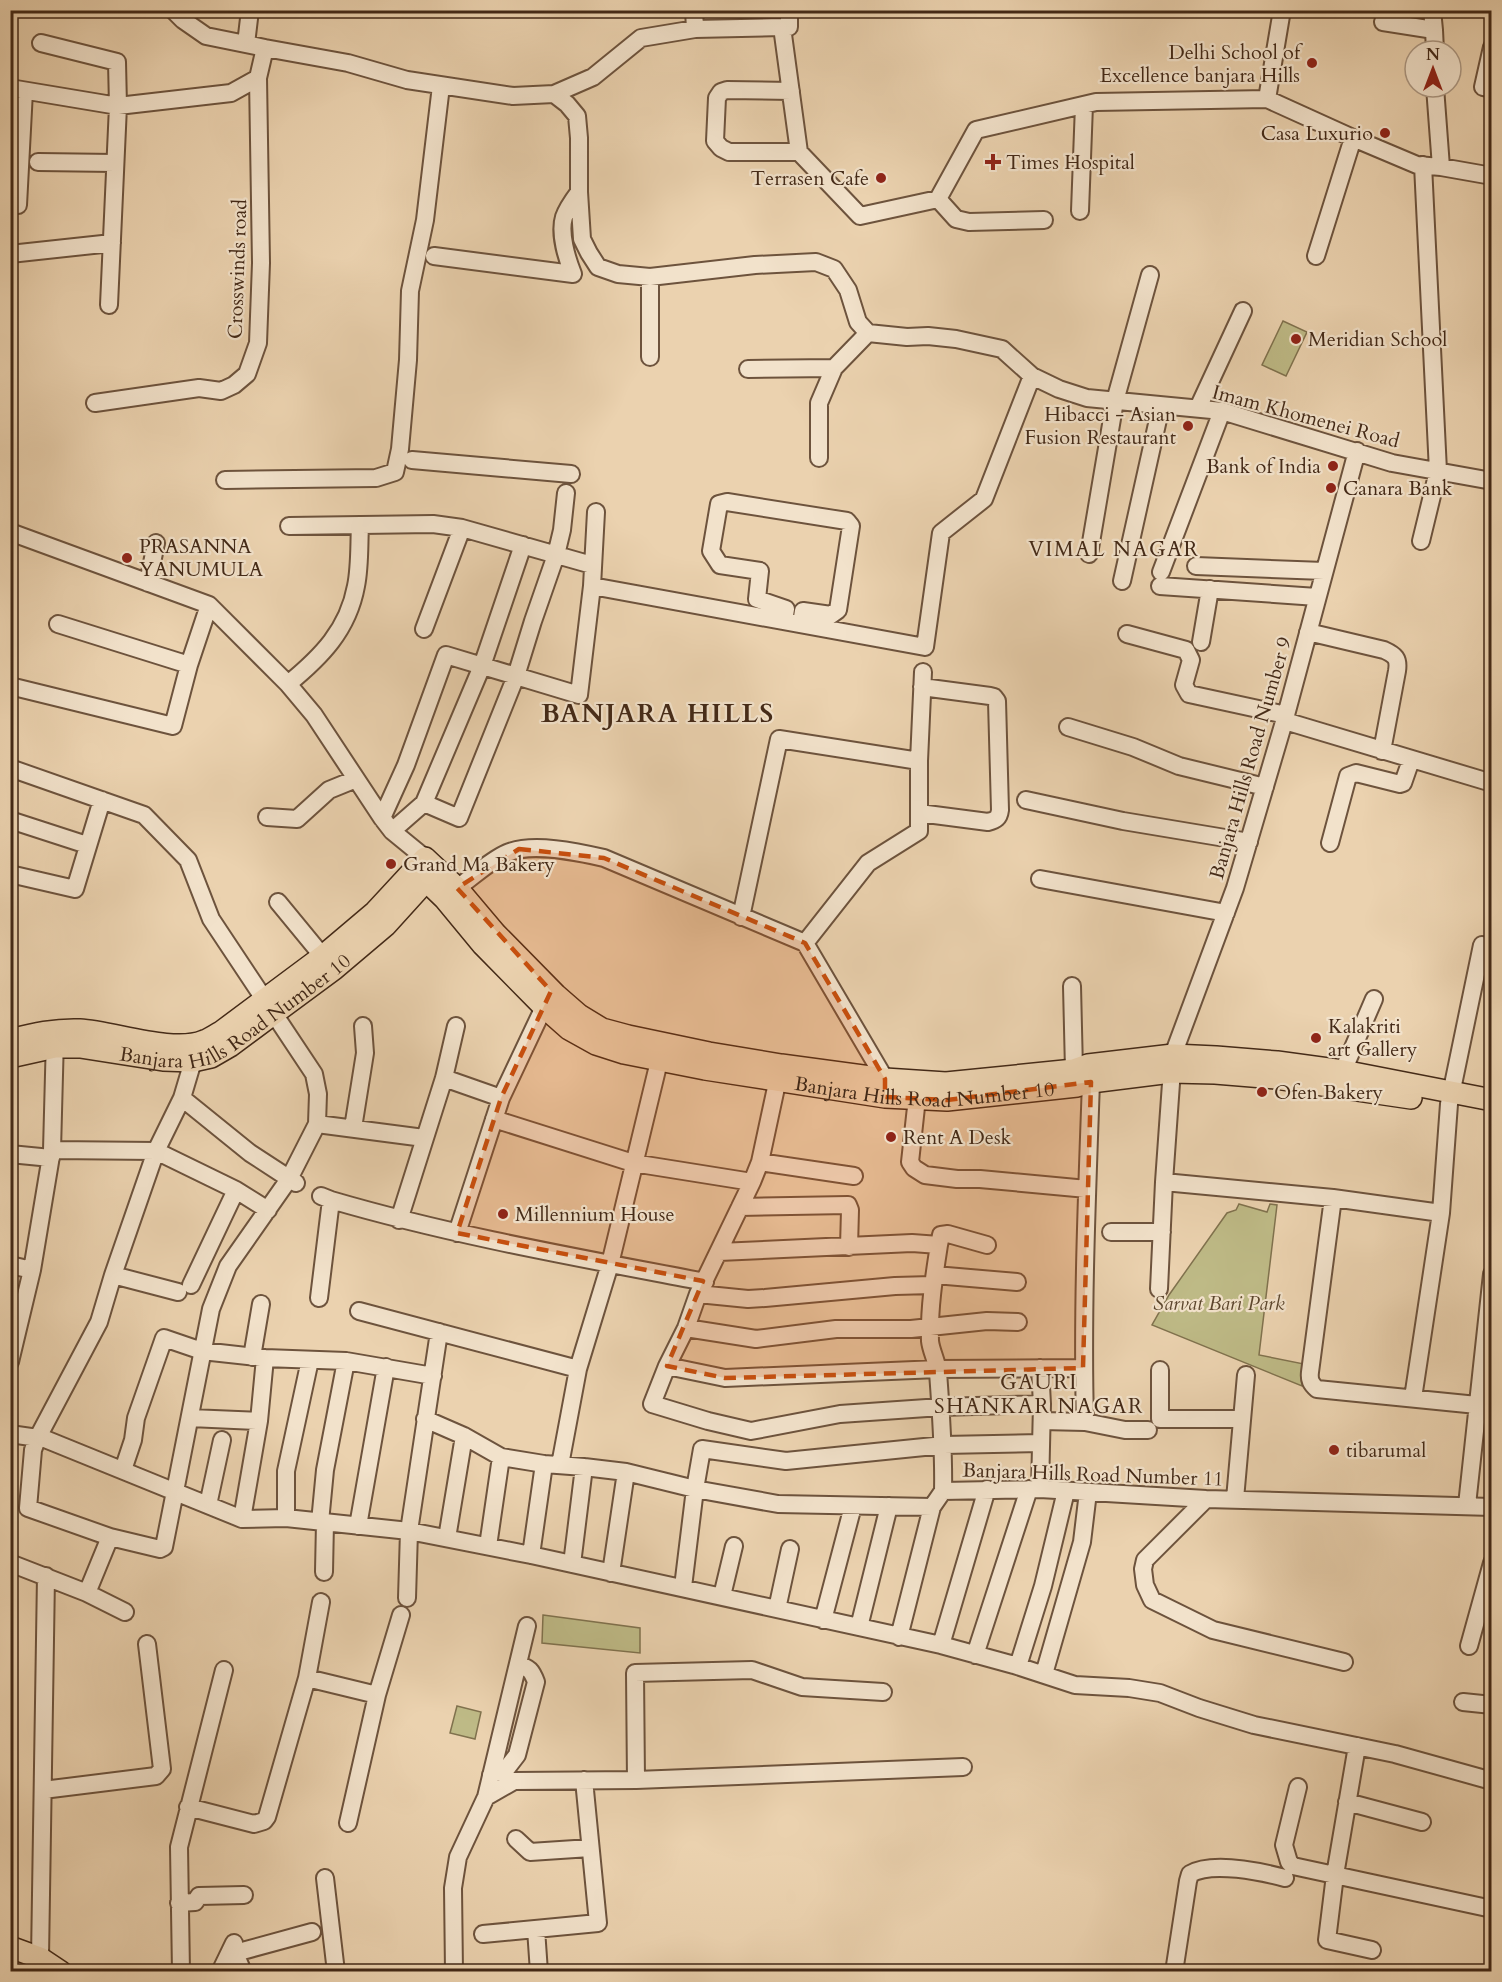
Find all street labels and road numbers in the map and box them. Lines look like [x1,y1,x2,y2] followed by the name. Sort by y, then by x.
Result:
[222,198,253,339] street label: Crosswinds road
[1209,379,1403,455] street label: Imam Khomenei Road
[1203,634,1298,882] street label: Banjara Hills Road Number 9
[118,948,357,1076] street label: Banjara Hills Road Number 10
[793,1070,1056,1114] street label: Banjara Hills Road Number 10
[962,1456,1224,1493] street label: Banjara Hills Road Number 11

